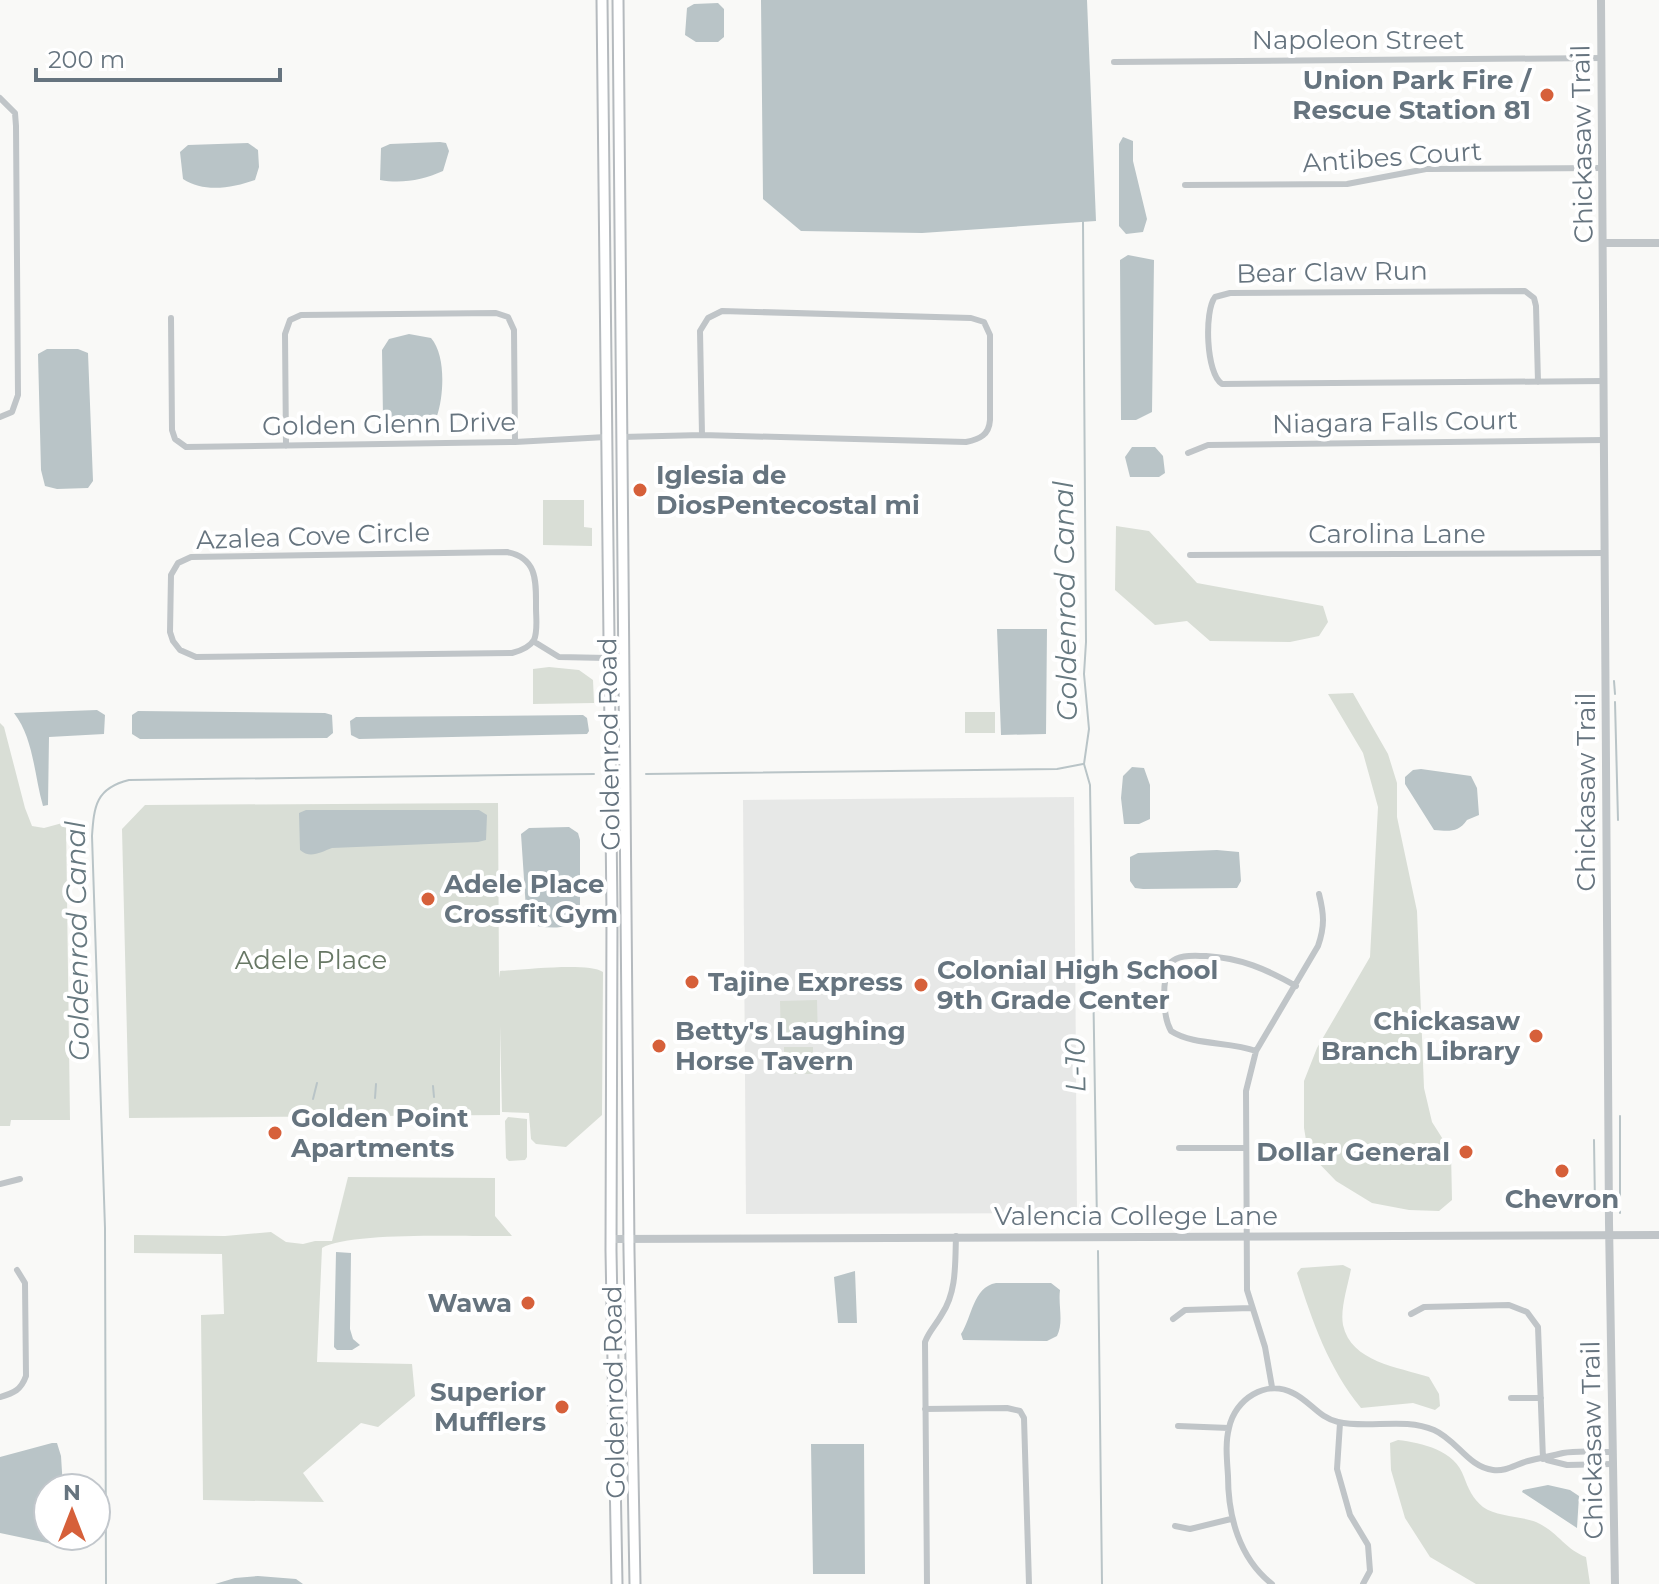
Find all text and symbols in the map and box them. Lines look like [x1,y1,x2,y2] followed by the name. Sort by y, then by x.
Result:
[1252,24,1464,56] street label: Napoleon Street
[36,32,280,82] scale bar
[1564,44,1600,244] street label: Chickasaw Trail
[48,45,125,74] text: 200 m
[1292,64,1533,126] place label: Union Park Fire / Rescue Station 81
[1538,86,1556,104] marker: Union Park Fire / Rescue Station 81
[1301,135,1483,179] street label: Antibes Court
[1236,254,1428,290] street label: Bear Claw Run
[1272,404,1518,440] street label: Niagara Falls Court
[262,406,516,442] street label: Golden Glenn Drive
[656,459,920,521] place label: Iglesia de DiosPentecostal mi
[1046,480,1084,721] water label: Goldenrod Canal
[631,481,649,499] marker: Iglesia de DiosPentecostal mi
[195,516,431,556] street label: Azalea Cove Circle
[1308,518,1486,550] street label: Carolina Lane
[591,637,627,851] street label: Goldenrod Road
[1570,693,1602,891] street label: Chickasaw Trail
[58,820,96,1061] water label: Goldenrod Canal
[443,868,618,930] place label: Adele Place Crossfit Gym
[419,890,437,908] marker: Adele Place Crossfit Gym
[235,944,387,976] park label: Adele Place
[937,954,1218,1016] place label: Colonial High School 9th Grade Center
[708,966,903,998] place label: Tajine Express
[683,973,701,991] marker: Tajine Express
[912,976,930,994] marker: Colonial High School 9th Grade Center
[1321,1005,1521,1067] place label: Chickasaw Branch Library
[675,1015,906,1077] place label: Betty's Laughing Horse Tavern
[1527,1027,1545,1045] marker: Chickasaw Branch Library
[650,1037,668,1055] marker: Betty's Laughing Horse Tavern
[1058,1037,1092,1093] water label: L-10
[290,1102,469,1164] place label: Golden Point Apartments
[266,1124,284,1142] marker: Golden Point Apartments
[1256,1136,1450,1168] place label: Dollar General
[1457,1143,1475,1161] marker: Dollar General
[1553,1162,1571,1180] marker: Chevron
[1505,1183,1619,1215] place label: Chevron
[994,1200,1278,1232] street label: Valencia College Lane
[596,1285,632,1499] street label: Goldenrod Road
[428,1287,512,1319] place label: Wawa
[519,1294,537,1312] marker: Wawa
[1574,1340,1610,1540] street label: Chickasaw Trail
[430,1376,546,1438] place label: Superior Mufflers
[553,1398,571,1416] marker: Superior Mufflers
[32,1472,112,1552] north arrow
[63,1479,81,1506] text: N

